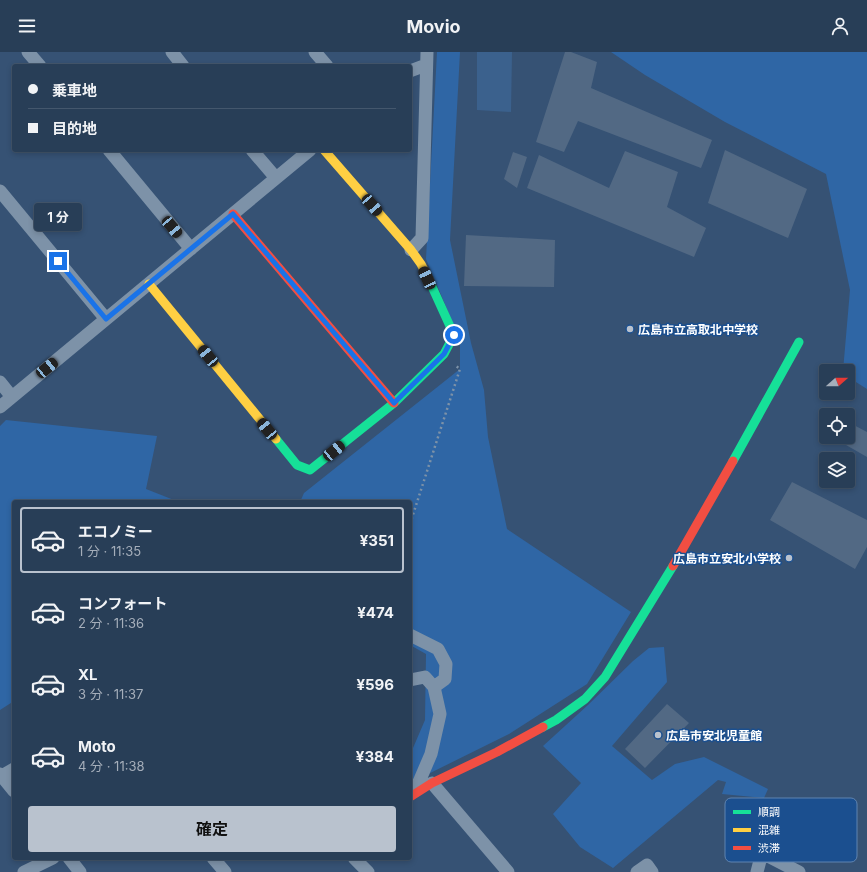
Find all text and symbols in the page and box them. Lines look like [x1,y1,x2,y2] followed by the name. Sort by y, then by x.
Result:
[16,15,38,37] icon: menu
[829,15,851,37] icon: person
[406,16,461,37] text: Movio
[52,81,97,100] text: 乗車地
[52,119,97,138] text: 目的地
[360,192,384,218] car
[34,203,82,231] callout: 1 分
[47,209,69,225] text: 1 分
[160,214,184,240] car
[49,252,67,270] route end
[416,265,438,291] car
[638,322,758,337] place label: 広島市立高取北中学校
[625,324,635,334] marker: 広島市立高取北中学校
[445,326,463,344] route start
[196,343,220,369] car
[34,356,60,380] car
[819,364,855,400] north arrow
[819,364,855,488] map controls
[819,408,855,444] button: locate
[255,416,279,442] car
[321,439,347,463] car
[819,452,855,488] button: layers
[30,522,66,558] icon: car
[78,522,153,541] text: エコノミー
[360,531,394,550] text: ¥351
[78,543,141,559] text: 1 分 · 11:35
[673,551,781,566] place label: 広島市立安北小学校
[784,553,794,563] marker: 広島市立安北小学校
[30,594,66,630] icon: car
[78,594,168,613] text: コンフォート
[357,603,394,622] text: ¥474
[78,615,144,631] text: 2 分 · 11:36
[78,665,98,684] text: XL
[30,666,66,702] icon: car
[356,675,394,694] text: ¥596
[78,686,143,702] text: 3 分 · 11:37
[666,728,762,743] place label: 広島市安北児童館
[653,730,663,740] marker: 広島市安北児童館
[78,737,116,756] text: Moto
[30,738,66,774] icon: car
[356,747,394,766] text: ¥384
[78,758,145,774] text: 4 分 · 11:38
[725,798,857,862] legend
[758,805,780,819] text: 順調
[28,806,396,852] button: 確定
[758,823,780,837] text: 混雑
[758,841,780,855] text: 渋滞

